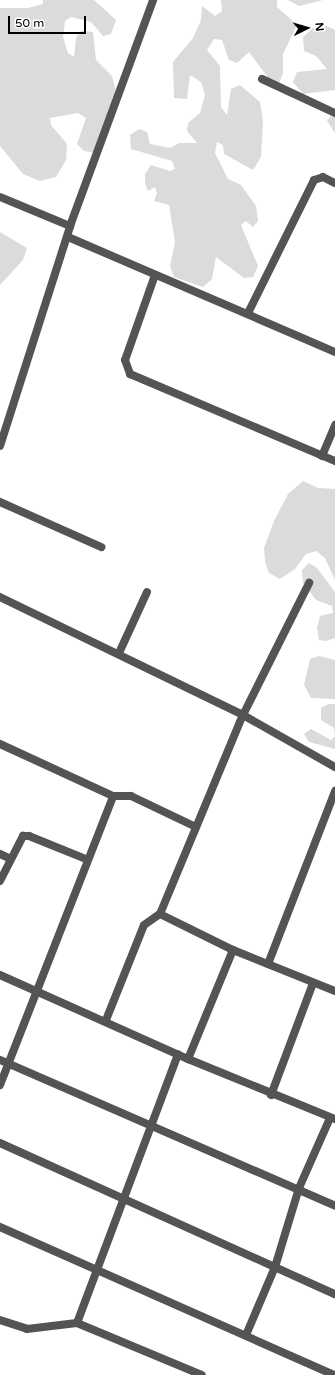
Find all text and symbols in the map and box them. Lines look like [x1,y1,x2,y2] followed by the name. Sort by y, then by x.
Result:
[10,8,88,34] scale bar
[287,8,327,48] north arrow
[15,16,44,30] text: 50 m
[313,22,326,32] text: N

